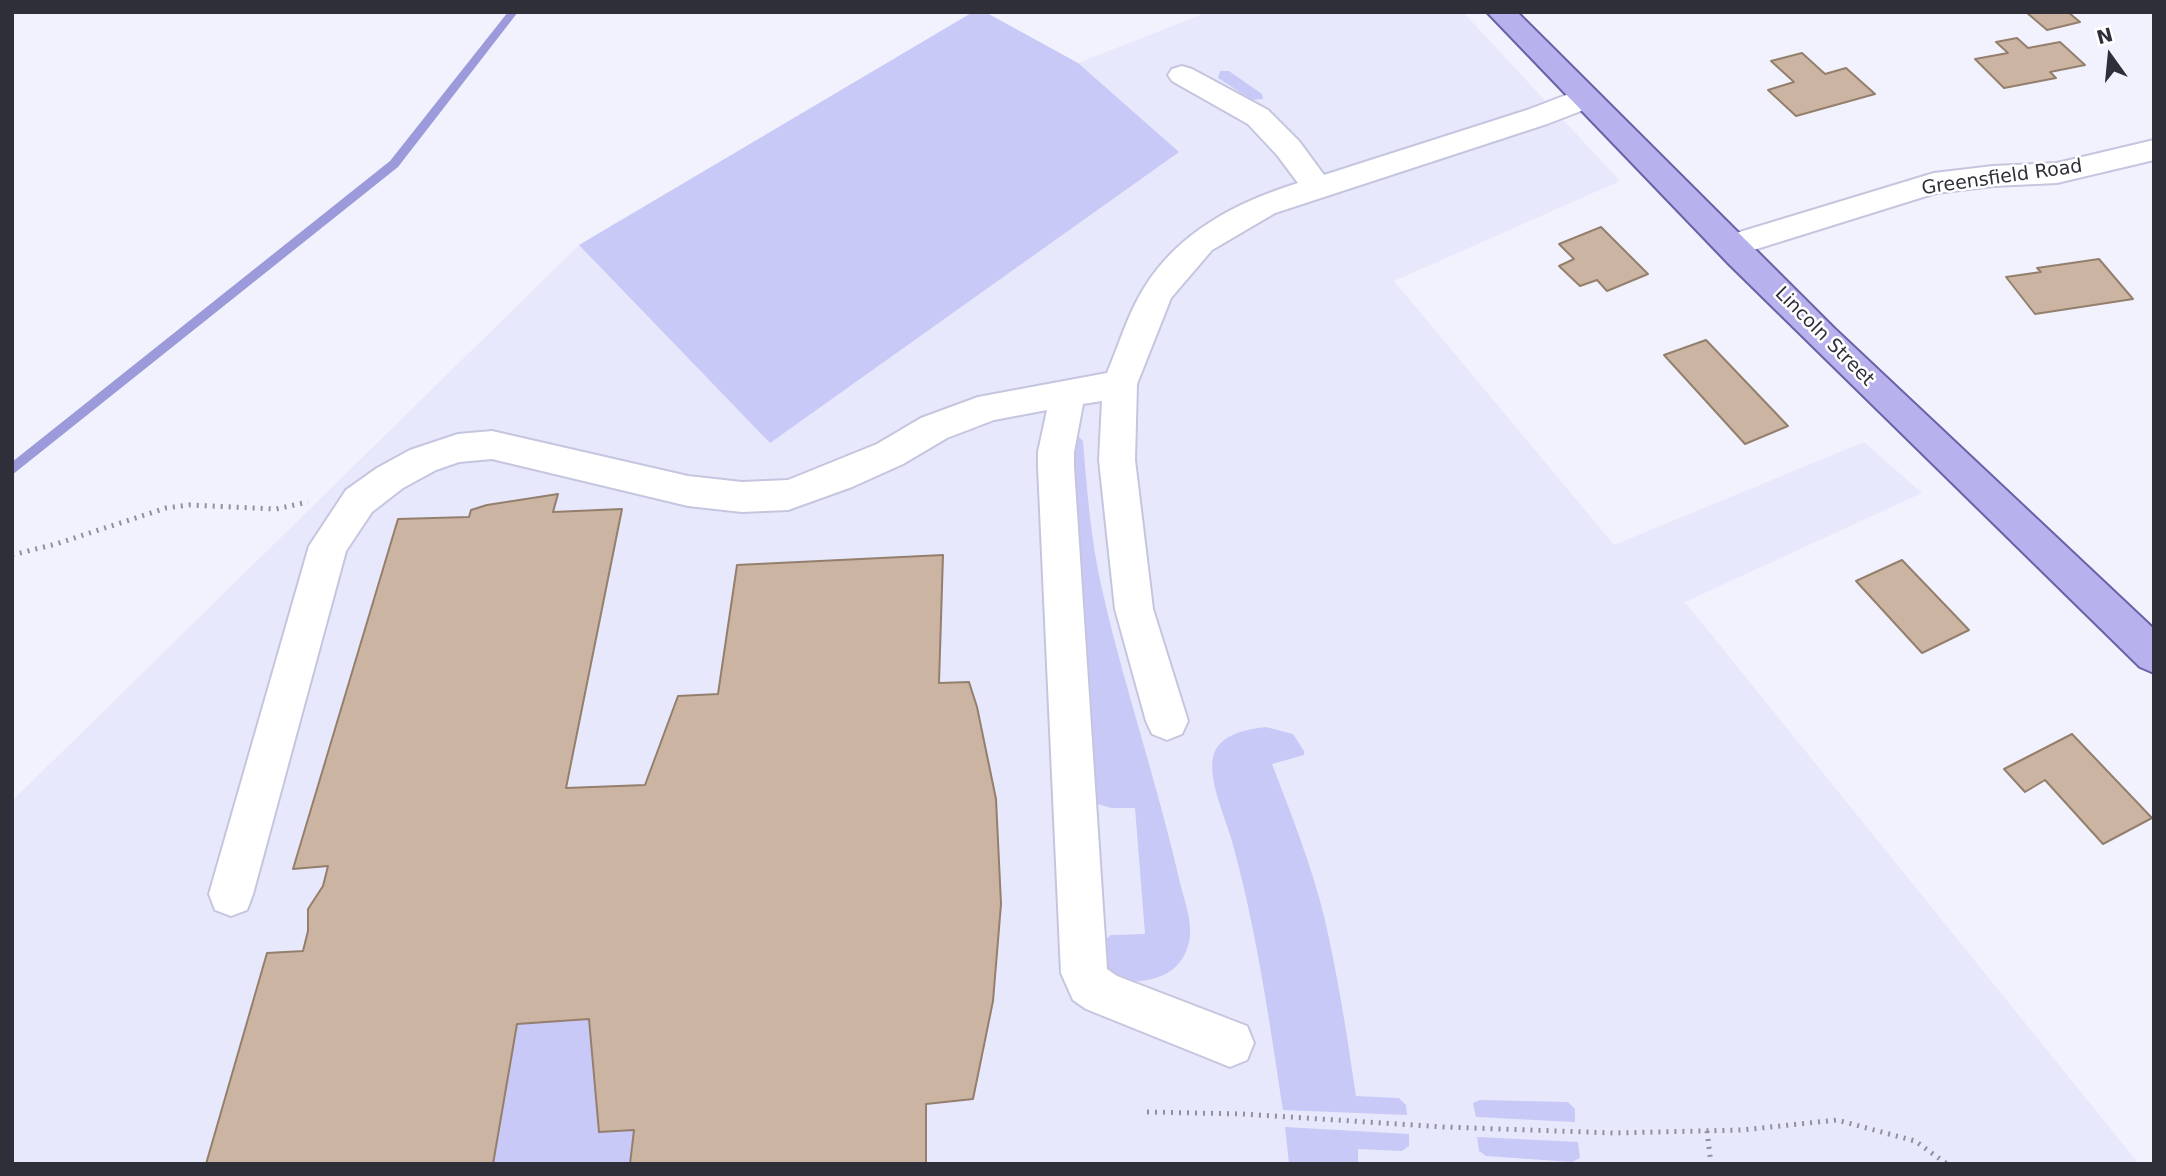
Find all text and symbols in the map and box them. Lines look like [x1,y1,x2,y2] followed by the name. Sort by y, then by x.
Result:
[2075,21,2145,91] north arrow
[2094,23,2115,48] text: N
[1920,155,2084,201] street label: Greensfield Road
[1770,283,1878,391] street label: Lincoln Street

